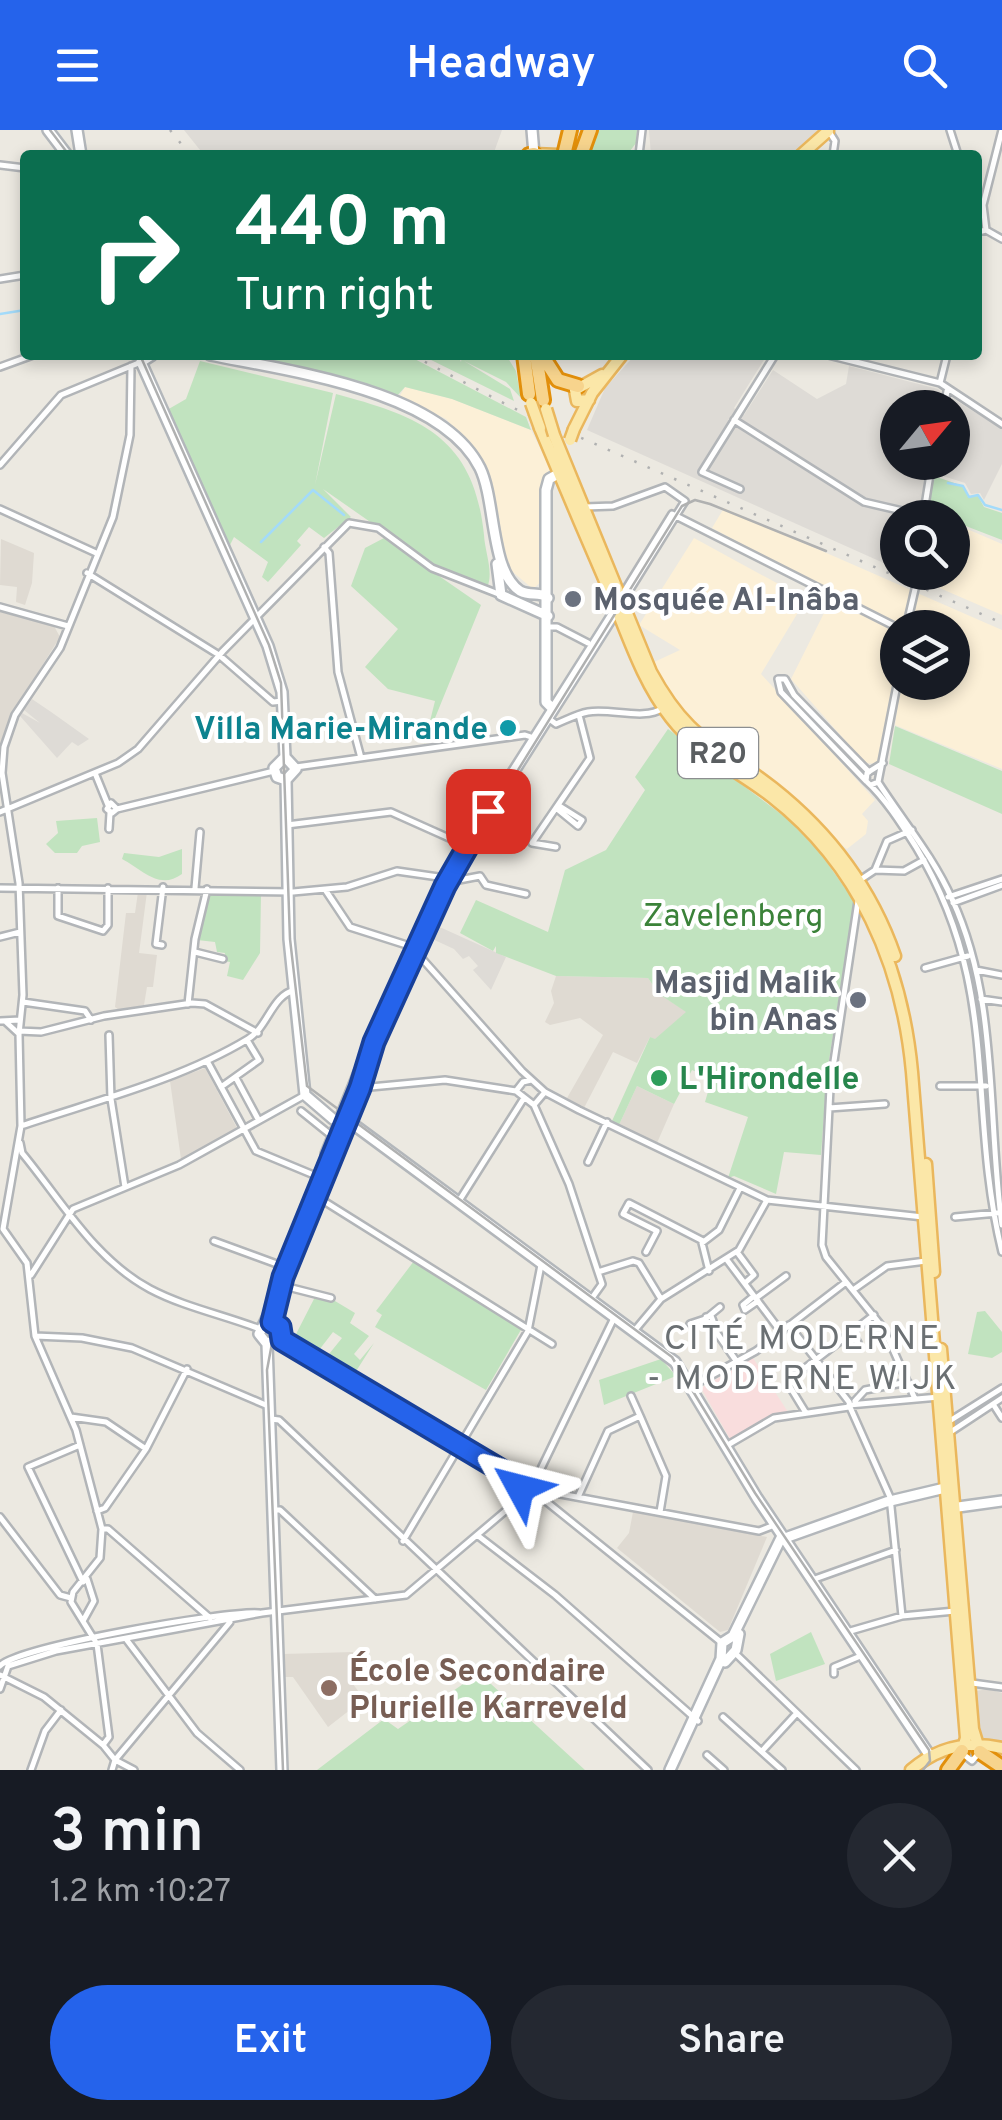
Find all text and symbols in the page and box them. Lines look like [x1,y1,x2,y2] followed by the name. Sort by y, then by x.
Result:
[406,37,596,94] text: Headway
[50,38,105,93] icon: menu
[897,38,952,93] icon: search
[235,182,450,271] text: 440 m
[70,190,200,320] icon: right
[235,269,434,326] text: Turn right
[880,390,970,480] north arrow
[880,390,970,700] map controls
[880,500,970,590] button: search
[593,582,860,622] place label: Mosquée Al-Inâba
[562,588,584,610] marker: Mosquée Al-Inâba
[880,610,970,700] button: layers
[194,711,488,751] place label: Villa Marie-Mirande
[497,717,519,739] marker: Villa Marie-Mirande
[678,728,758,778] road number: R20
[446,769,531,854] pin
[461,784,516,839] icon: arrive
[643,898,823,938] park label: Zavelenberg
[654,965,838,1042] place label: Masjid Malik bin Anas
[847,989,869,1011] marker: Masjid Malik bin Anas
[679,1061,859,1101] place label: L'Hirondelle
[648,1067,670,1089] marker: L'Hirondelle
[647,1317,959,1402] district label: CITÉ MODERNE - MODERNE WIJK
[468,1436,572,1540] position arrow
[349,1651,628,1730] place label: École Secondaire Plurielle Karreveld
[318,1677,340,1699] marker: École Secondaire Plurielle Karreveld
[50,1797,204,1873] text: 3 min
[847,1803,952,1908] button: close
[50,1873,231,1913] text: 1.2 km · 10:27
[50,1985,491,2100] button: Exit
[511,1985,952,2100] button: Share

